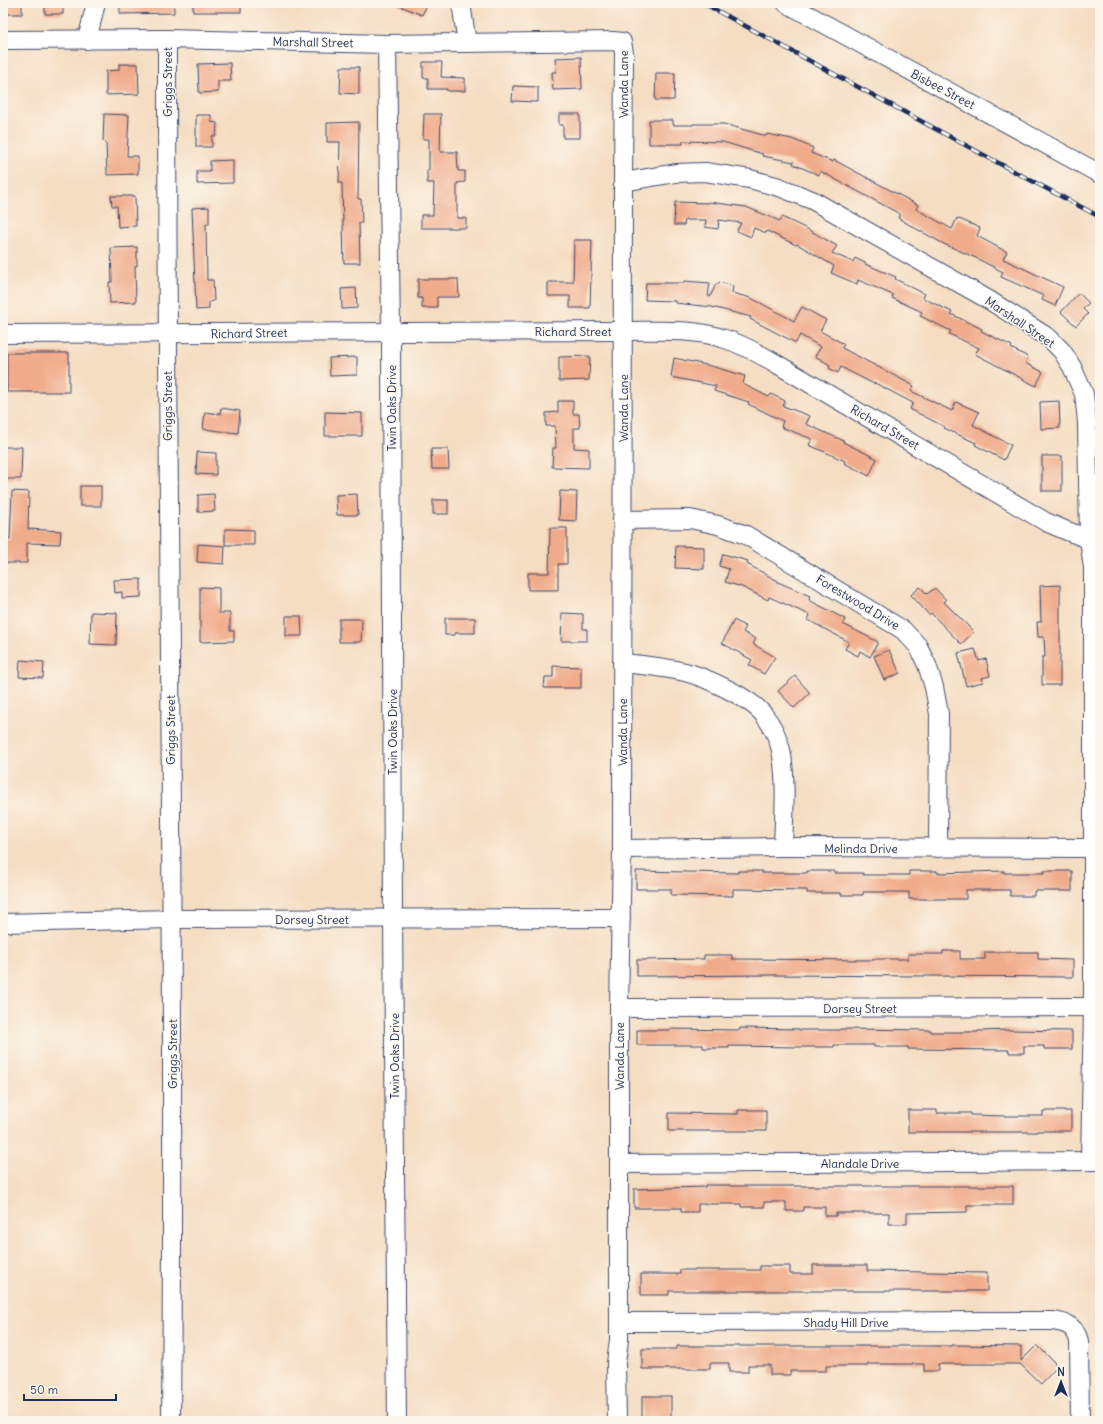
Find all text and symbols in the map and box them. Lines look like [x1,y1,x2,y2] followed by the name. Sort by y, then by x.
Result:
[272,34,354,50] street label: Marshall Street
[160,47,175,117] street label: Griggs Street
[616,50,631,118] street label: Wanda Lane
[908,66,978,112] street label: Bisbee Street
[982,293,1058,351] street label: Marshall Street
[535,324,611,339] street label: Richard Street
[210,325,288,341] street label: Richard Street
[384,365,399,451] street label: Twin Oaks Drive
[160,371,175,441] street label: Griggs Street
[616,374,631,442] street label: Wanda Lane
[848,401,922,453] street label: Richard Street
[814,571,902,633] street label: Forestwood Drive
[385,689,400,775] street label: Twin Oaks Drive
[163,695,178,765] street label: Griggs Street
[615,698,630,766] street label: Wanda Lane
[824,841,898,856] street label: Melinda Drive
[275,912,349,927] street label: Dorsey Street
[823,1001,897,1016] street label: Dorsey Street
[387,1013,402,1099] street label: Twin Oaks Drive
[165,1019,180,1089] street label: Griggs Street
[612,1022,627,1090] street label: Wanda Lane
[821,1156,899,1171] street label: Alandale Drive
[803,1315,889,1330] street label: Shady Hill Drive
[1041,1362,1081,1402] north arrow
[1057,1365,1065,1379] text: N
[24,1376,116,1402] scale bar
[30,1382,59,1397] text: 50 m

